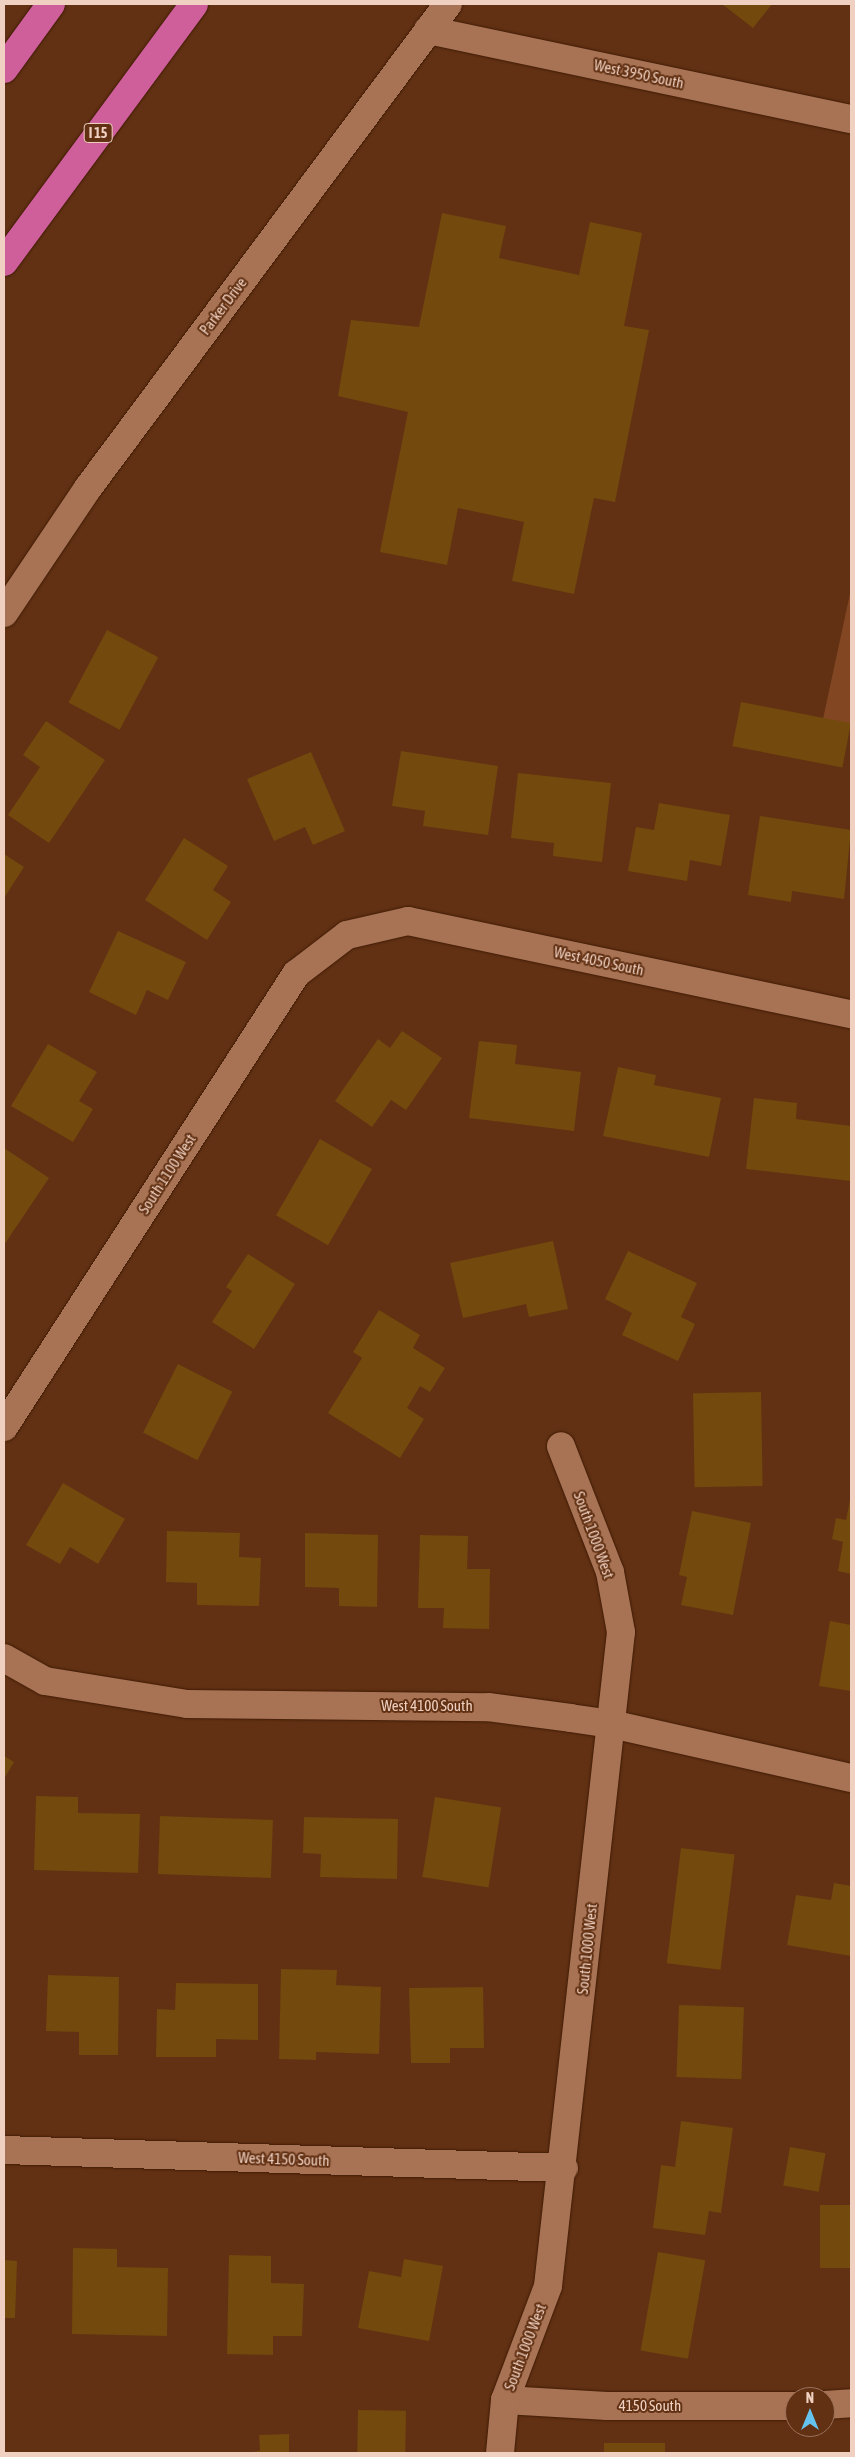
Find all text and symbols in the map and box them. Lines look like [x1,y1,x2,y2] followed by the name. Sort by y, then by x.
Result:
[592,56,686,92] street label: West 3950 South
[83,122,113,144] road number: I 15
[196,274,250,338] street label: Parker Drive
[552,943,646,979] street label: West 4050 South
[135,1131,199,1217] street label: South 1100 West
[570,1489,618,1581] street label: South 1000 West
[381,1697,473,1715] street label: West 4100 South
[573,1903,601,1995] street label: South 1000 West
[238,2148,330,2170] street label: West 4150 South
[500,2301,550,2393] street label: South 1000 West
[785,2387,835,2437] north arrow
[806,2390,814,2406] text: N
[619,2397,681,2415] street label: 4150 South

